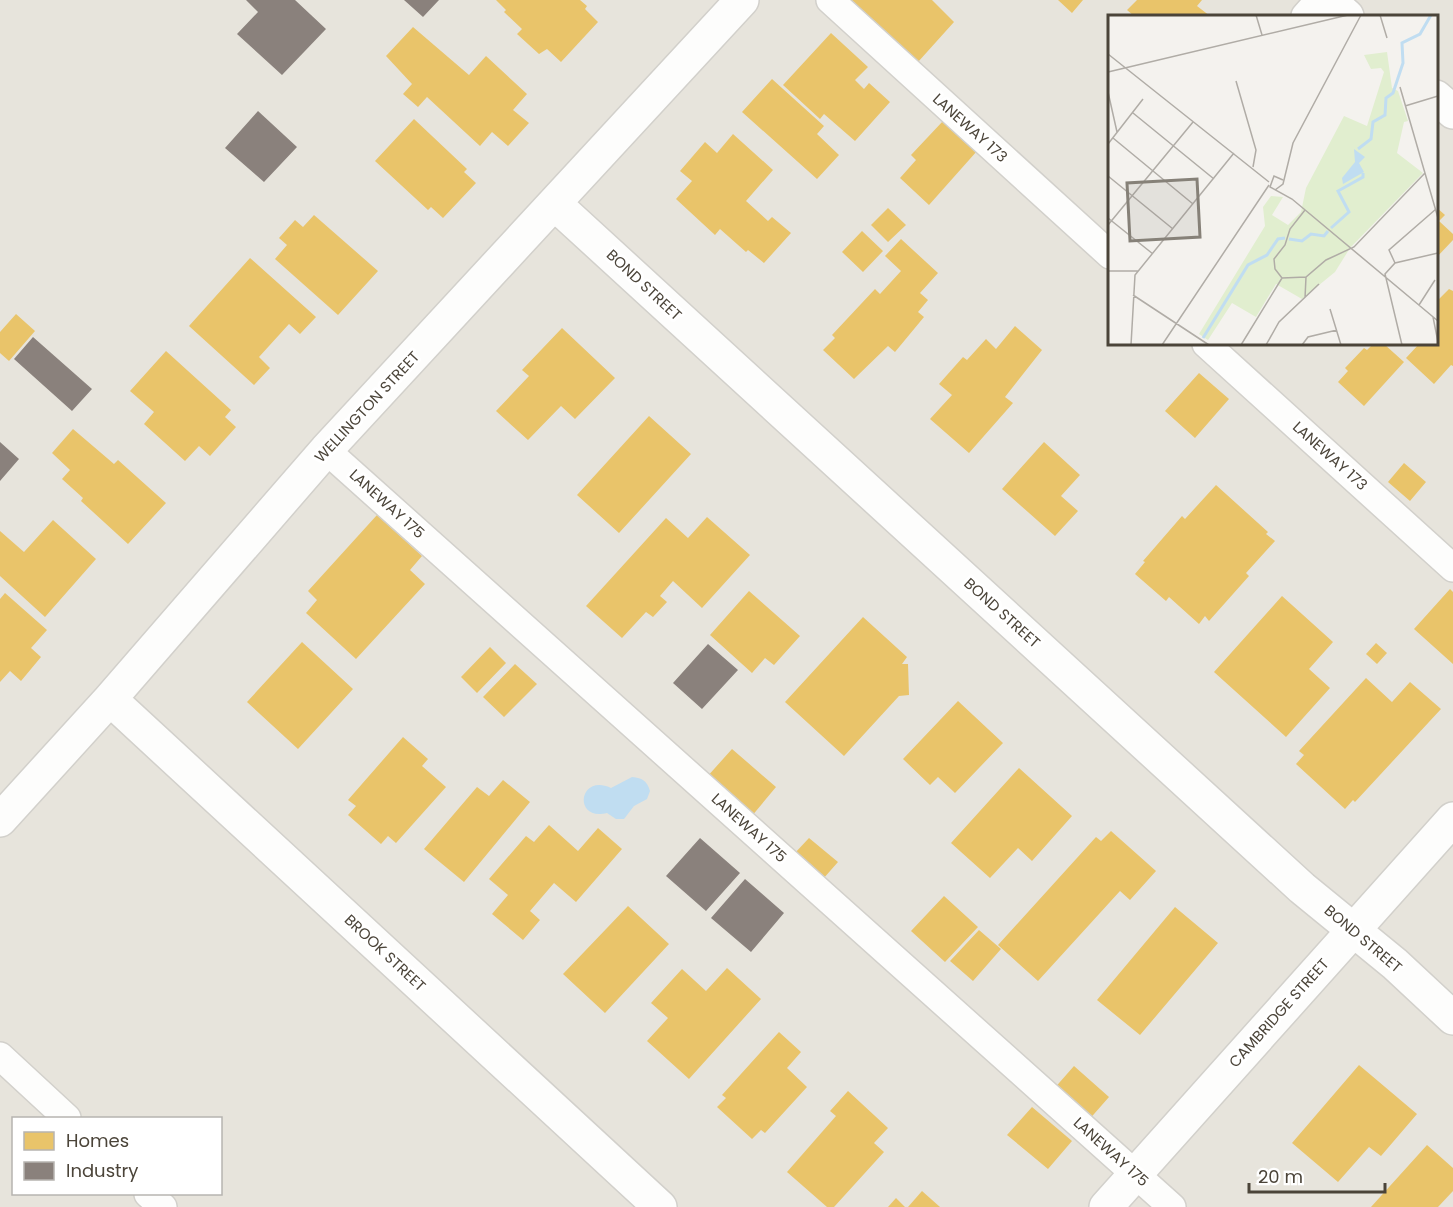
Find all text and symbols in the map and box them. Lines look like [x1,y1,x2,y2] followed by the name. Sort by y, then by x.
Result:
[1108,15,1438,345] inset map
[928,88,1012,167] street label: LANEWAY 173
[602,244,686,325] street label: BOND STREET
[309,346,424,467] street label: WELLINGTON STREET
[1288,416,1372,495] street label: LANEWAY 173
[345,464,430,543] street label: LANEWAY 175
[960,573,1045,652] street label: BOND STREET
[707,788,792,867] street label: LANEWAY 175
[1320,900,1407,977] street label: BOND STREET
[340,909,431,996] street label: BROOK STREET
[1224,954,1333,1072] street label: CAMBRIDGE STREET
[1069,1112,1154,1191] street label: LANEWAY 175
[12,1117,222,1195] legend
[66,1128,129,1153] text: Homes
[1249,1156,1386,1194] scale bar
[66,1158,138,1183] text: Industry
[1258,1164,1303,1189] text: 20 m

